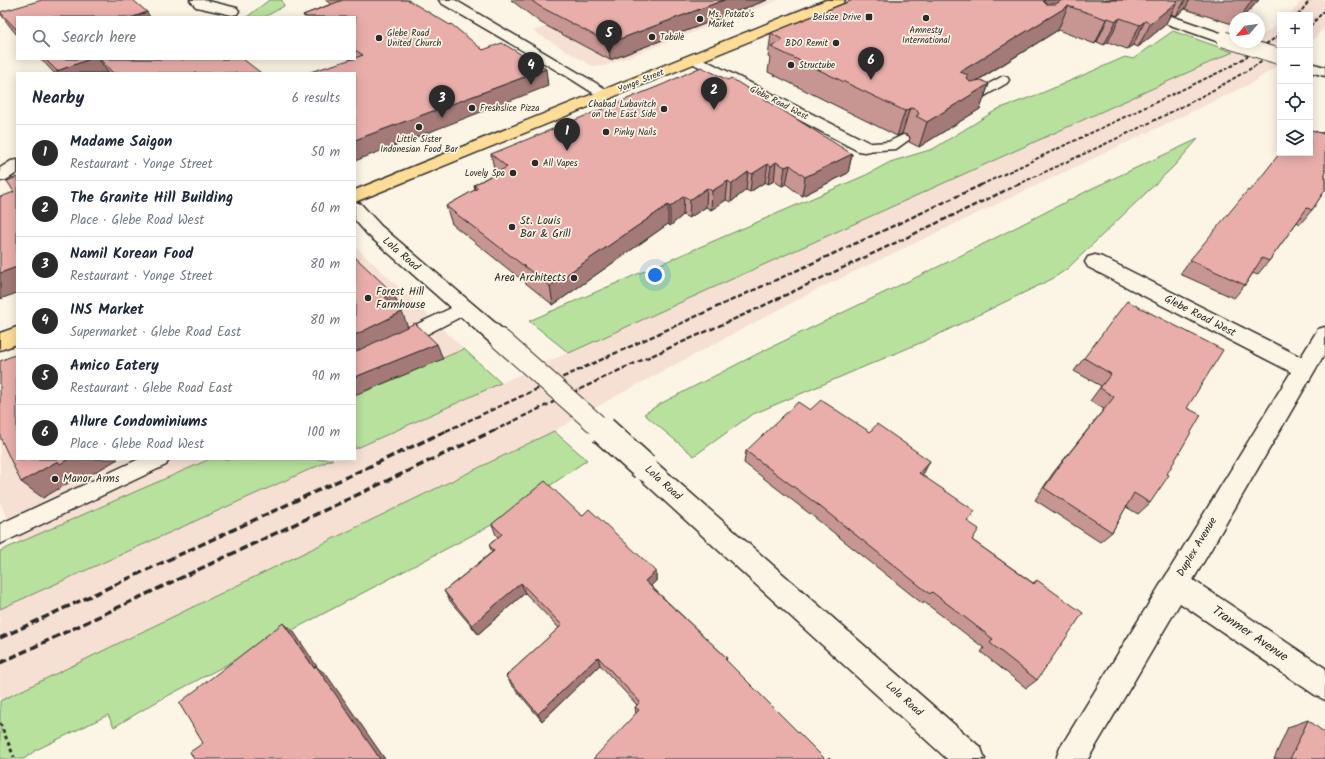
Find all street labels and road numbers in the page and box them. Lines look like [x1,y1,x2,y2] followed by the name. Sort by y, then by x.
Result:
[616,65,667,97] street label: Yonge Street
[747,82,811,124] street label: Glebe Road West
[378,232,424,276] street label: Lola Road
[1161,290,1240,342] street label: Glebe Road West
[640,461,686,505] street label: Lola Road
[1172,514,1222,580] street label: Duplex Avenue
[1208,601,1293,667] street label: Tranmer Avenue
[881,677,927,721] street label: Lola Road

